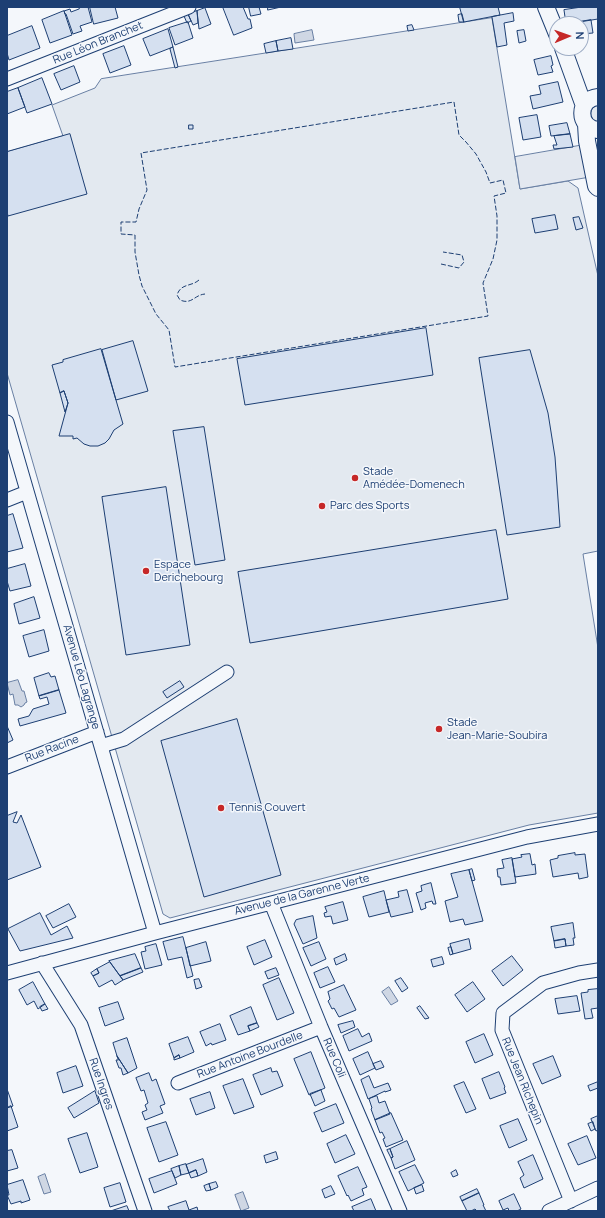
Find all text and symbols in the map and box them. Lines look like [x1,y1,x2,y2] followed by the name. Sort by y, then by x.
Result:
[549,16,589,56] north arrow
[51,19,145,67] street label: Rue Léon Branchet
[573,31,588,40] text: N
[363,465,465,491] place label: Stade Amédée-Domenech
[350,473,360,483] marker: Stade Amédée-Domenech
[330,499,410,513] place label: Parc des Sports
[317,501,327,511] marker: Parc des Sports
[154,558,223,584] place label: Espace Derichebourg
[141,566,151,576] marker: Espace Derichebourg
[60,623,102,731] street label: Avenue Léo Lagrange
[447,716,547,742] place label: Stade Jean-Marie-Soubira
[434,724,444,734] marker: Stade Jean-Marie-Soubira
[23,733,81,765] street label: Rue Racine
[229,801,306,815] place label: Tennis Couvert
[216,803,226,813] marker: Tennis Couvert
[233,872,371,918] street label: Avenue de la Garenne Verte
[195,1029,305,1081] street label: Rue Antoine Bourdelle
[320,1036,348,1080] street label: Rue Coli
[499,1036,545,1126] street label: Rue Jean Richepin
[86,1056,116,1112] street label: Rue Ingres

